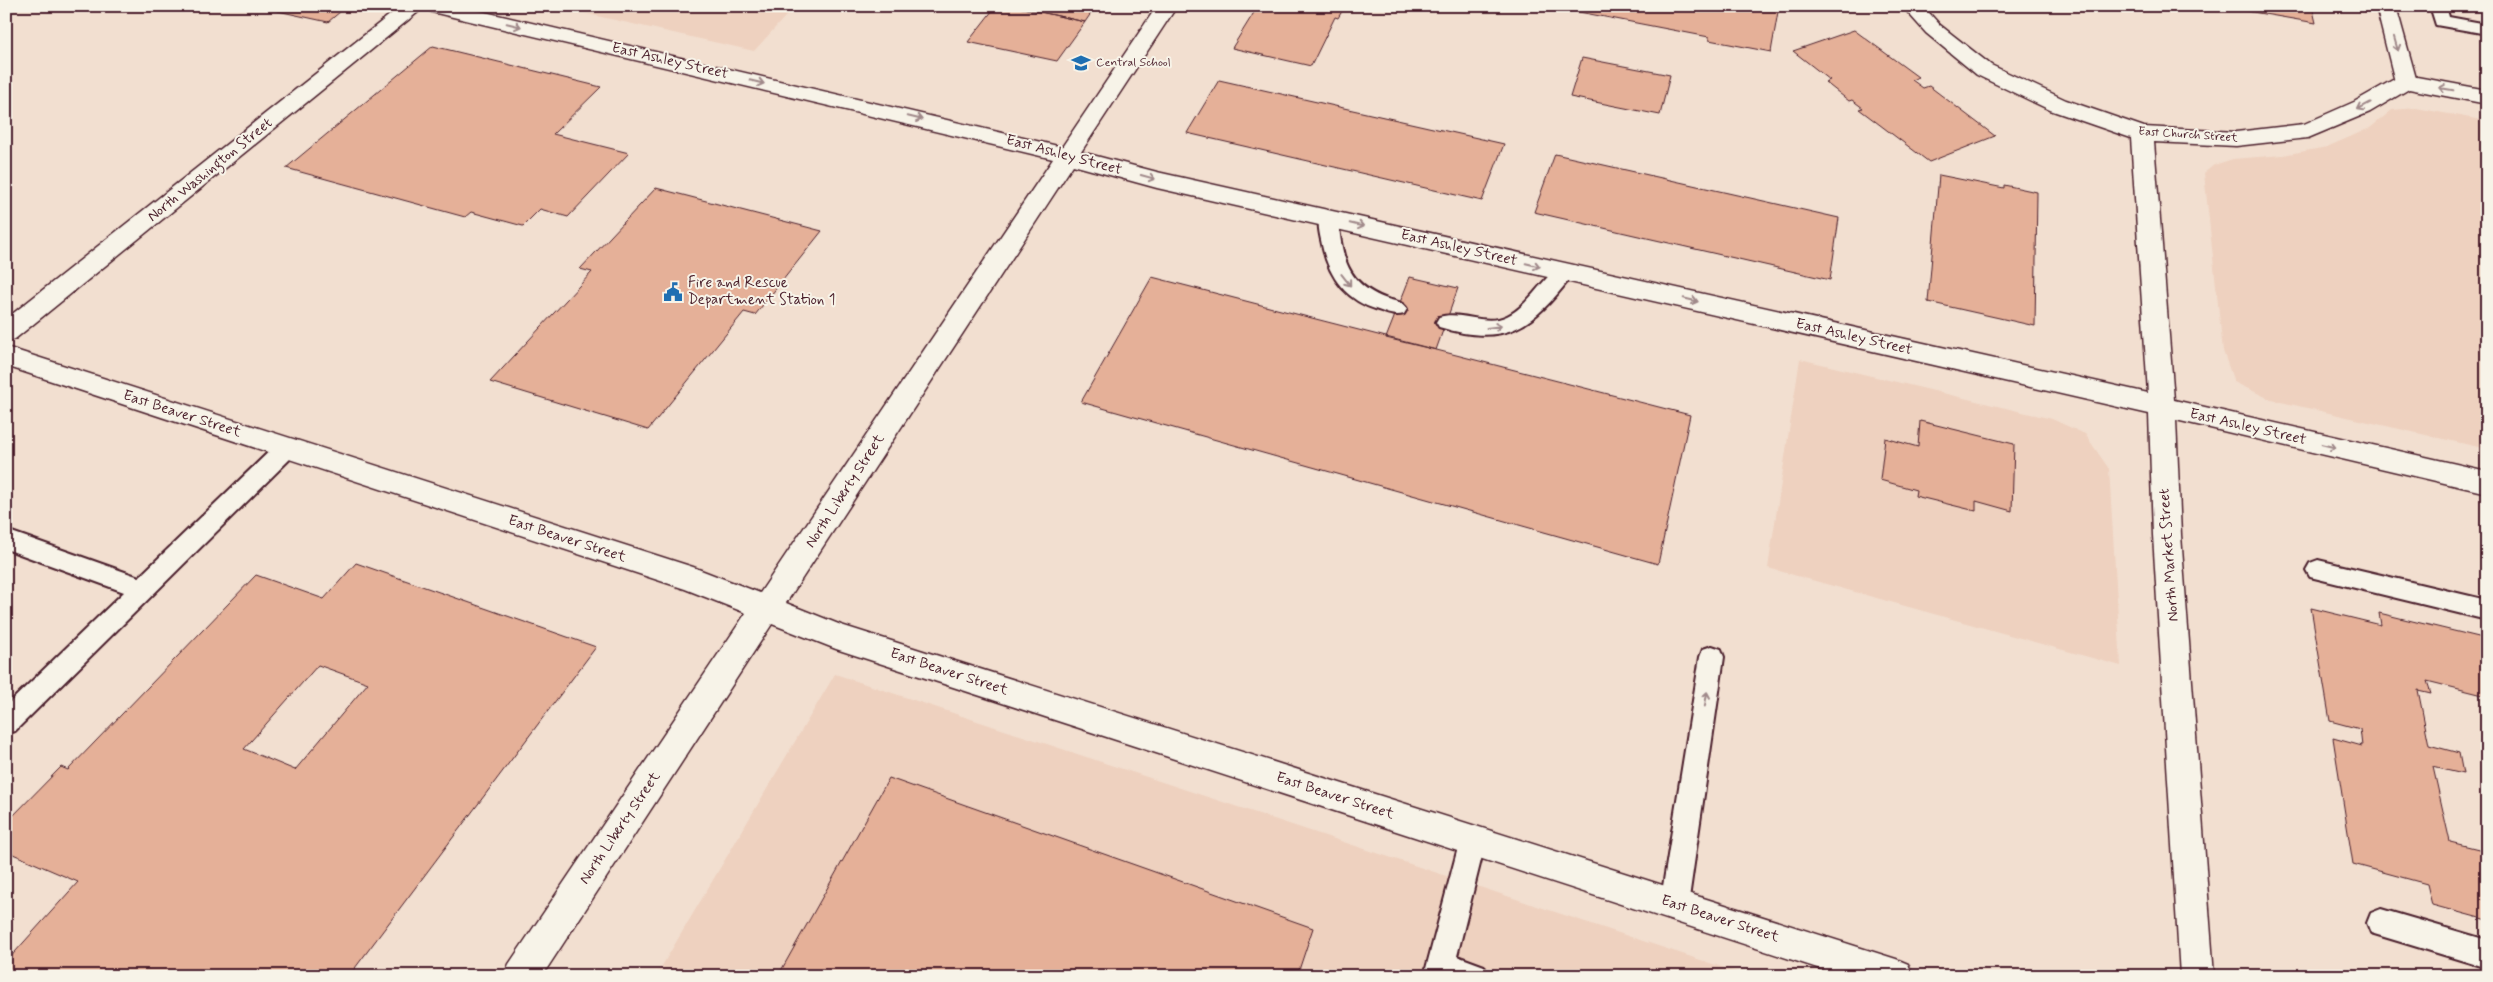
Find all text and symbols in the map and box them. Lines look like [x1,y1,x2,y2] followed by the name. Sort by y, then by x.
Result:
[505,21,521,30] one-way arrow
[2391,36,2401,52] one-way arrow
[610,38,730,84] street label: East Ashley Street
[1070,52,1092,74] school or university icon: Central School
[1096,55,1171,71] place label: Central School
[749,78,765,87] one-way arrow
[2439,84,2455,94] one-way arrow
[2356,101,2371,111] one-way arrow
[143,113,278,227] street label: North Washington Street
[907,114,923,123] one-way arrow
[2138,124,2238,146] street label: East Church Street
[1004,130,1124,180] street label: East Ashley Street
[1139,173,1155,182] one-way arrow
[1349,221,1365,230] one-way arrow
[1399,225,1519,271] street label: East Ashley Street
[1524,260,1540,270] one-way arrow
[688,273,835,310] place label: Fire and Rescue Department Station 1
[1340,274,1351,287] one-way arrow
[662,281,684,303] public building icon: Fire and Rescue Department Station 1
[1683,296,1699,305] one-way arrow
[1794,314,1914,360] street label: East Ashley Street
[1486,322,1502,332] one-way arrow
[120,385,244,443] street label: East Beaver Street
[2188,404,2308,450] street label: East Ashley Street
[801,430,889,552] street label: North Liberty Street
[2320,442,2336,451] one-way arrow
[2154,487,2184,622] street label: North Market Street
[505,510,629,568] street label: East Beaver Street
[887,643,1011,701] street label: East Beaver Street
[1701,692,1711,708] one-way arrow
[1273,767,1397,825] street label: East Beaver Street
[575,768,665,888] street label: North Liberty Street
[1658,890,1782,948] street label: East Beaver Street

